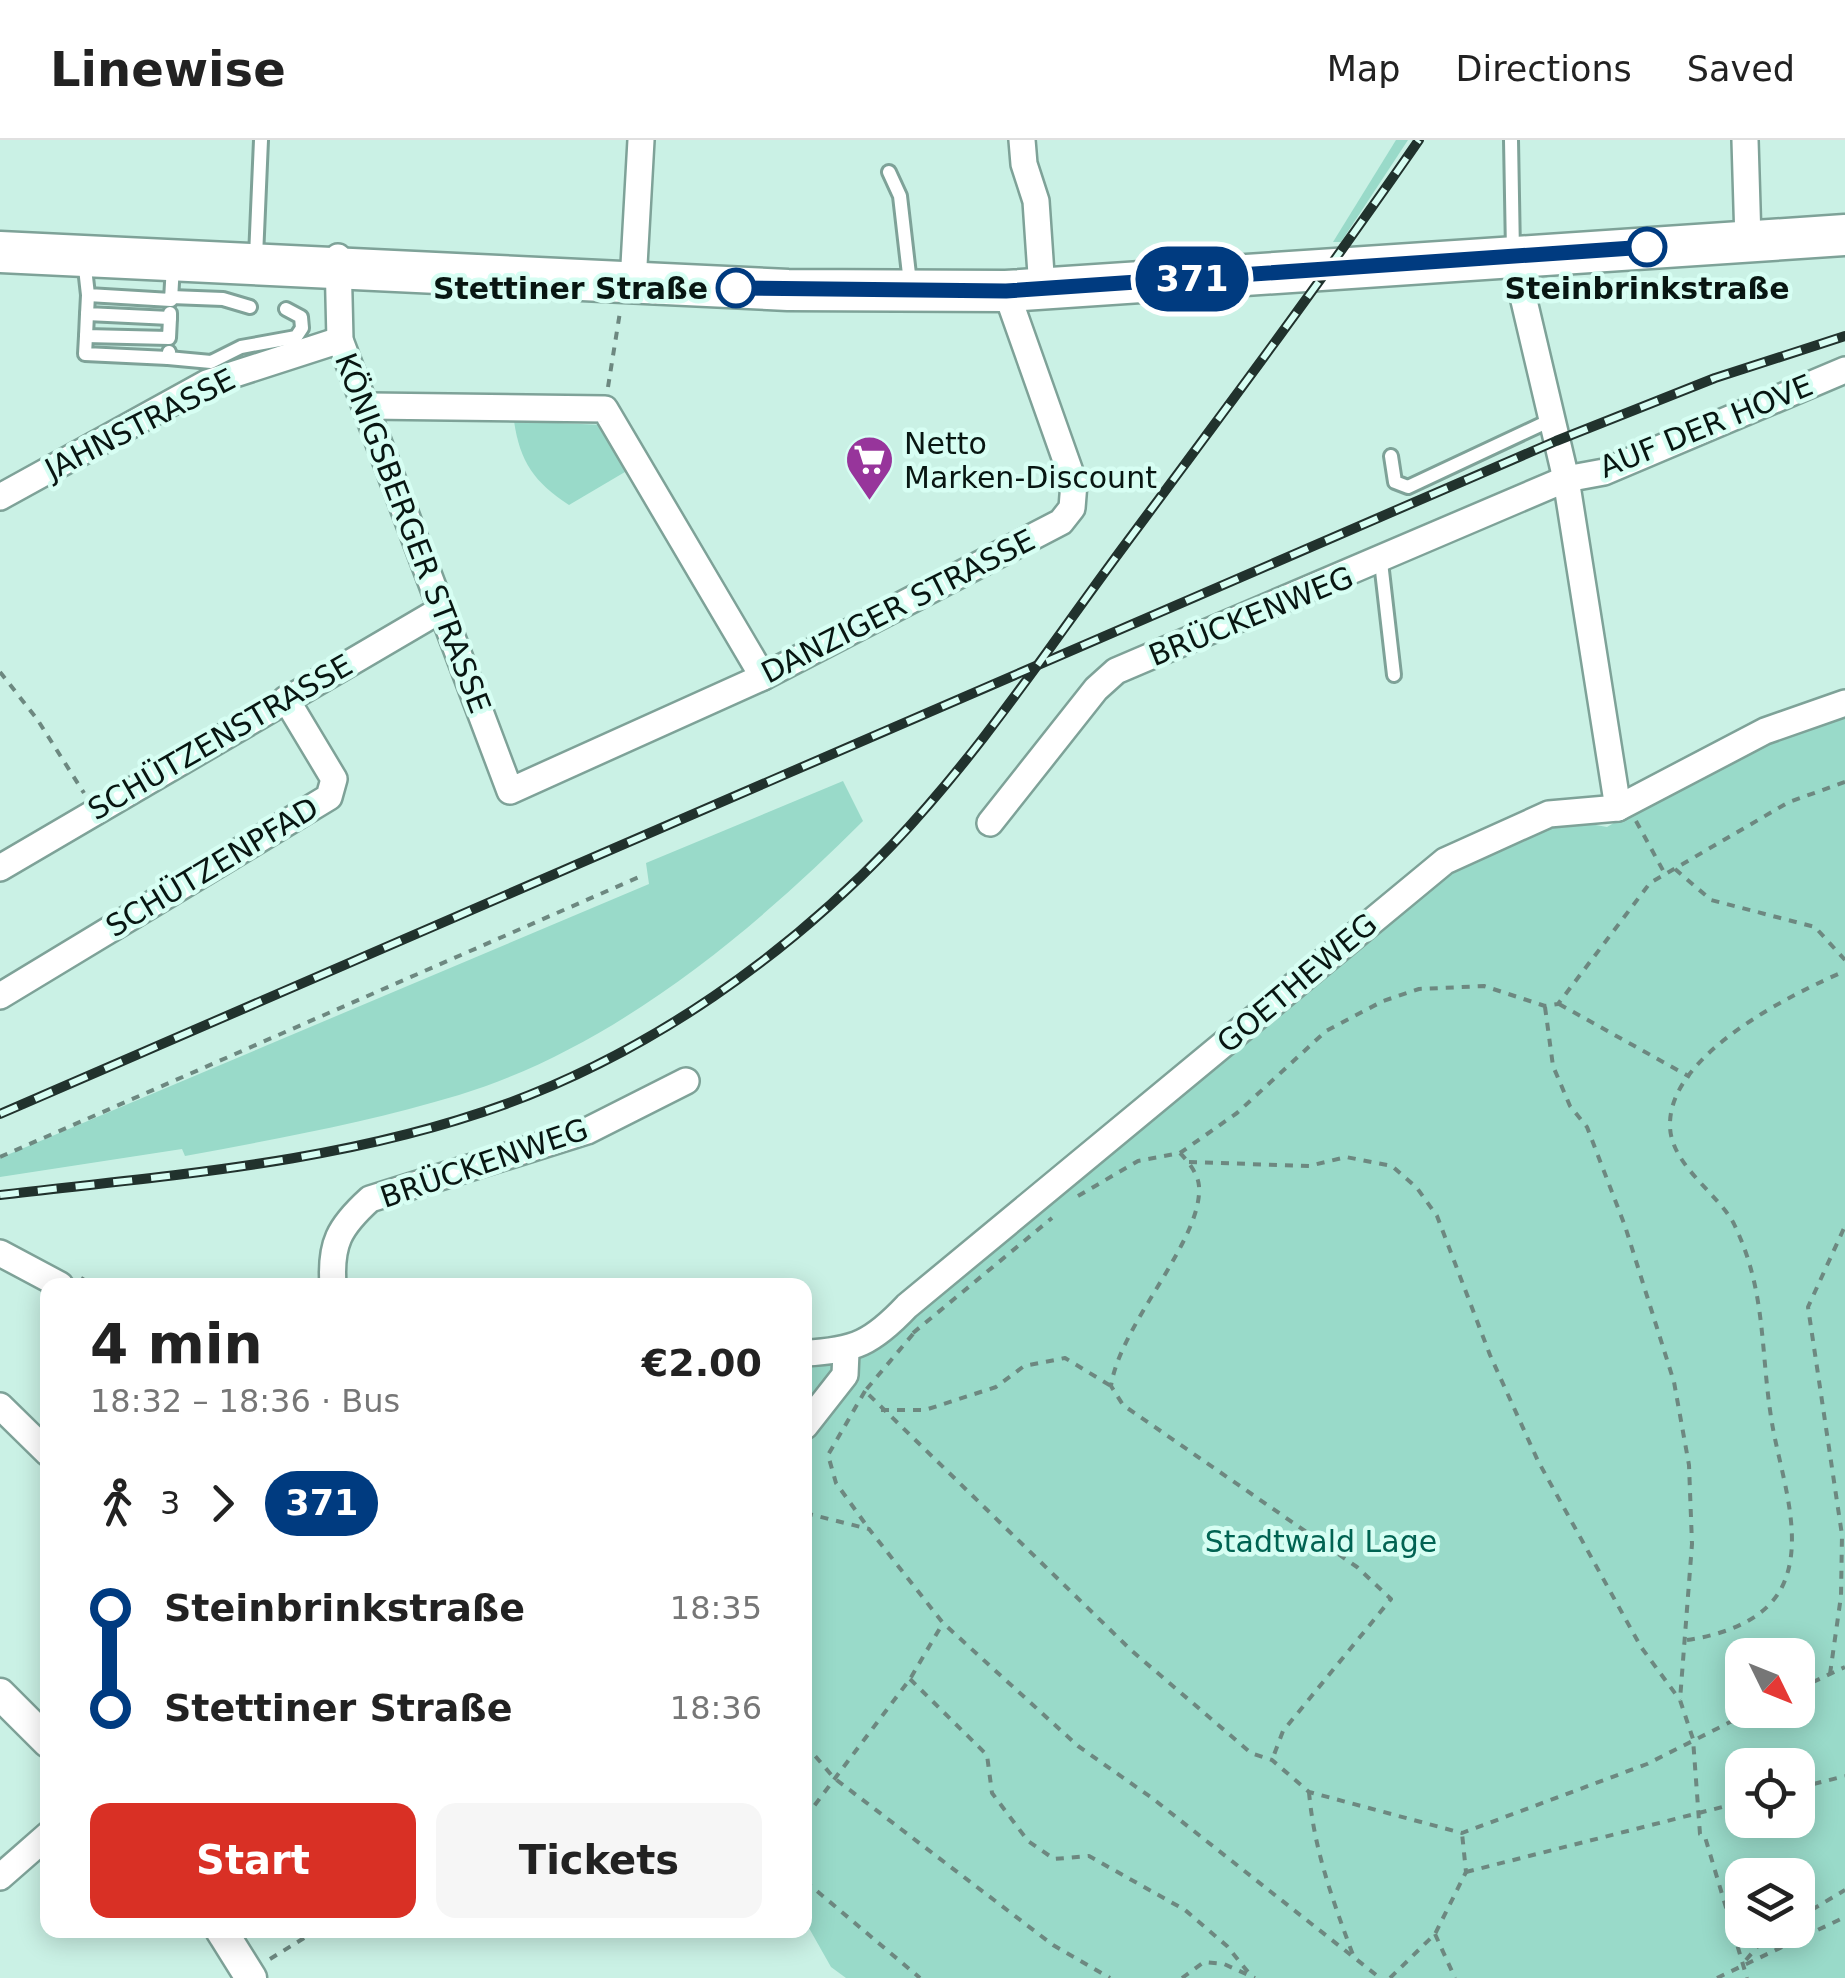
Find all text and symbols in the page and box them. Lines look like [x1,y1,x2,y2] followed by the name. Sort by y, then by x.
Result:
[50,41,286,97] text: Linewise
[1327,49,1401,89] text: Map
[1456,49,1632,89] text: Directions
[1687,49,1795,89] text: Saved
[1628,228,1666,266] marker: Steinbrinkstraße
[1134,246,1250,312] line badge: 371
[1155,259,1229,299] text: 371
[717,269,755,307] marker: Stettiner Straße
[433,271,708,306] place label: Stettiner Straße
[1505,271,1789,306] place label: Steinbrinkstraße
[328,348,498,718] street label: KÖNIGSBERGER STRASSE
[37,361,241,488] street label: JAHNSTRASSE
[1594,367,1818,485] street label: AUF DER HOVE
[904,426,1157,495] place label: Netto Marken-Discount
[843,434,895,502] supermarket icon: Netto Marken-Discount
[755,522,1041,690] street label: DANZIGER STRASSE
[1144,559,1358,673] street label: BRÜCKENWEG
[82,647,358,827] street label: SCHÜTZENSTRASSE
[100,790,324,944] street label: SCHÜTZENPFAD
[1210,906,1384,1060] street label: GOETHEWEG
[376,1111,592,1215] street label: BRÜCKENWEG
[90,1312,263,1376] text: 4 min
[642,1341,762,1385] text: €2.00
[90,1382,400,1420] text: 18:32 – 18:36 · Bus
[90,1476,145,1531] icon: walk
[195,1476,250,1531] icon: forward
[285,1483,358,1523] text: 371
[160,1484,180,1522] text: 3
[1205,1524,1437,1559] park label: Stadtwald Lage
[164,1586,525,1630] text: Steinbrinkstraße
[670,1589,762,1627] text: 18:35
[1725,1638,1815,1728] north arrow
[1725,1638,1815,1948] map controls
[164,1686,512,1730] text: Stettiner Straße
[670,1689,762,1727] text: 18:36
[1725,1748,1815,1838] button: locate
[90,1803,416,1918] button: Start
[436,1803,762,1918] button: Tickets
[1725,1858,1815,1948] button: layers

